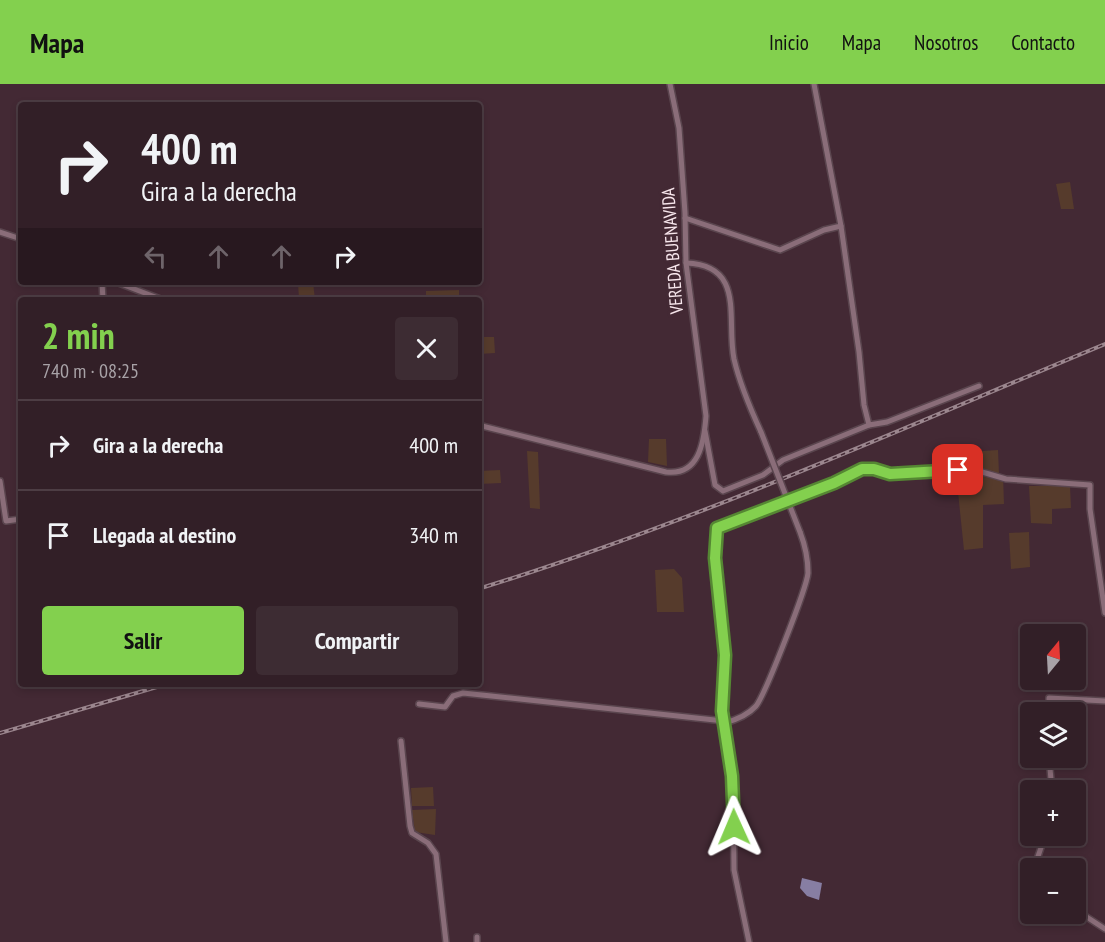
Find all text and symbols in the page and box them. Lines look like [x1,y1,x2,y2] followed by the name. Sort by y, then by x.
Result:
[30,24,84,61] text: Mapa
[769,29,809,56] text: Inicio
[842,29,881,56] text: Mapa
[914,29,978,56] text: Nosotros
[1011,29,1075,56] text: Contacto
[141,121,238,176] text: 400 m
[42,126,120,204] icon: right
[141,174,297,208] text: Gira a la derecha
[656,187,688,316] street label: VEREDA BUENAVIDA
[139,240,172,273] icon: left
[202,240,235,273] icon: ahead
[265,240,298,273] icon: ahead
[328,240,361,273] icon: right
[42,312,115,359] text: 2 min
[395,317,458,380] button: close
[42,358,139,384] text: 740 m · 08:25
[42,429,75,462] icon: right
[93,431,223,459] text: Gira a la derecha
[409,431,458,459] text: 400 m
[932,444,983,495] pin
[941,453,974,486] icon: arrive
[42,519,75,552] icon: arrive
[93,521,236,549] text: Llegada al destino
[409,521,458,549] text: 340 m
[42,606,244,675] button: Salir
[256,606,458,675] button: Compartir
[1020,624,1086,690] north arrow
[1020,624,1086,924] map controls
[1020,702,1086,768] button: layers
[1020,780,1086,846] button: +
[702,795,766,859] position arrow
[1020,858,1086,924] button: −

